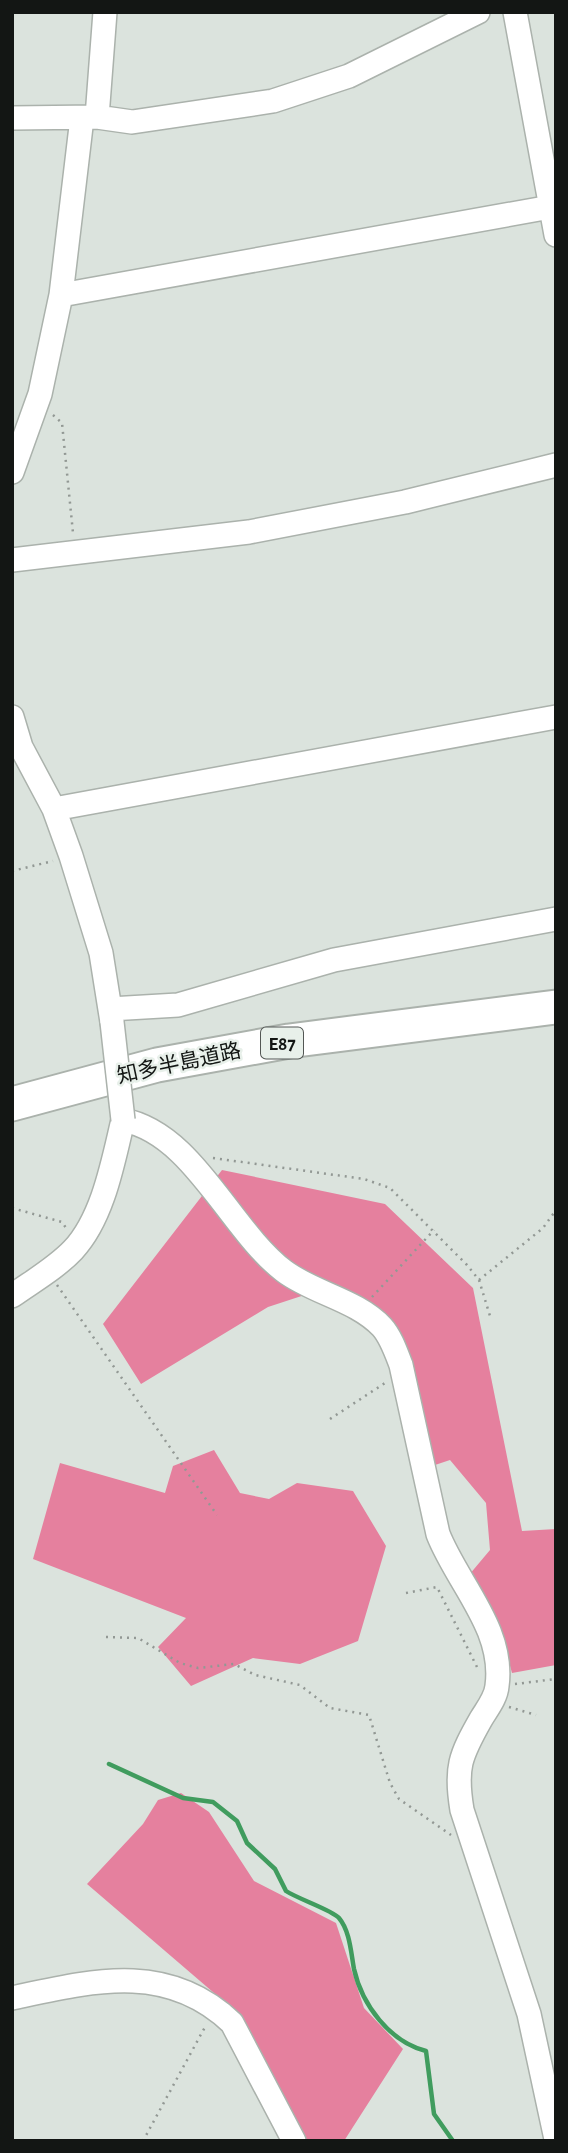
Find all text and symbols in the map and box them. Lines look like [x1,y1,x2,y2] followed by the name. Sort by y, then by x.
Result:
[261,1028,303,1058] road number: E87
[115,1039,243,1087] street label: 知多半島道路

